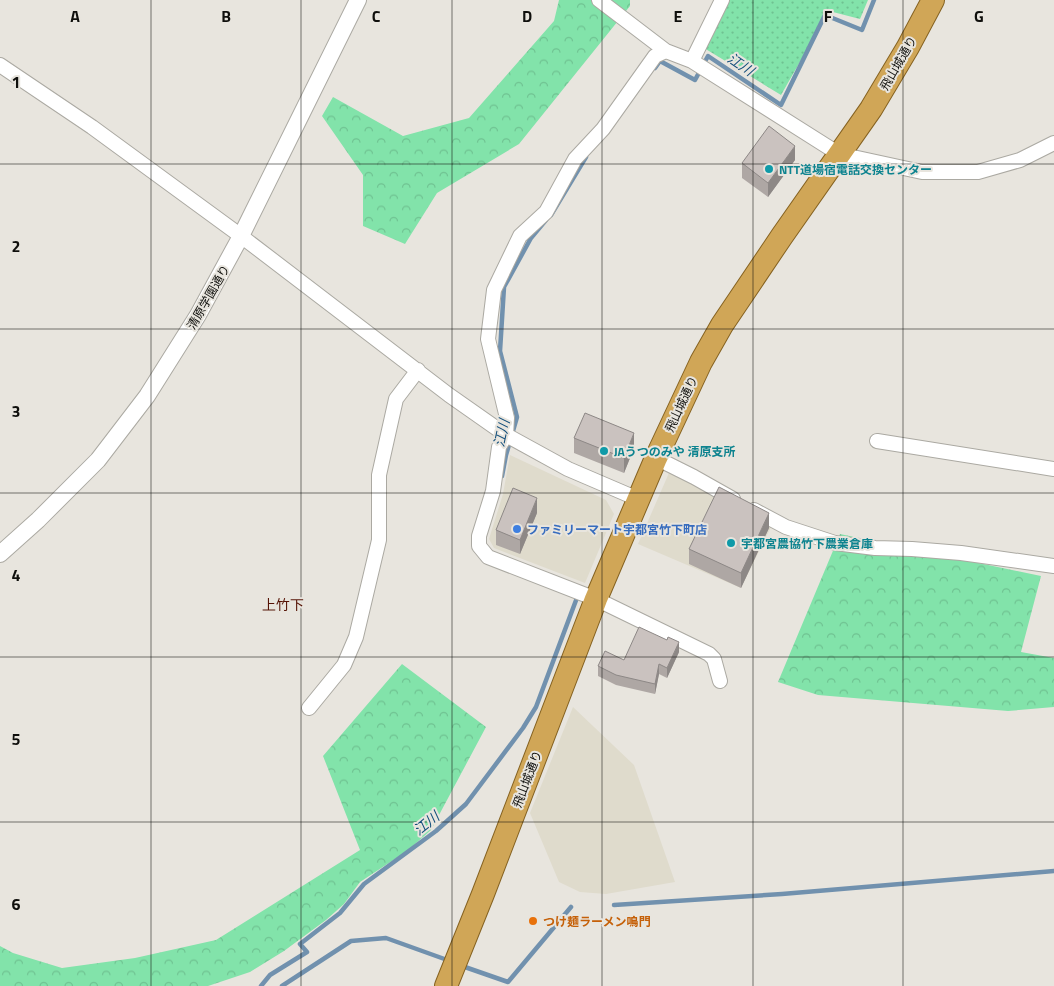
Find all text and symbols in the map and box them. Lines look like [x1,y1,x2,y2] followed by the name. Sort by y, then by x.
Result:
[70,4,80,28] text: A
[221,4,231,28] text: B
[372,4,381,28] text: C
[522,4,532,28] text: D
[674,4,683,28] text: E
[824,4,833,28] text: F
[974,4,984,28] text: G
[875,32,921,94] street label: 飛山城通り
[724,47,760,82] water label: 江川
[12,70,20,94] text: 1
[779,160,932,179] place label: NTT道場宿電話交換センター
[763,163,775,175] marker: NTT道場宿電話交換センター
[12,234,20,258] text: 2
[182,261,234,333] street label: 清原学園通り
[660,373,702,435] street label: 飛山城通り
[12,399,20,423] text: 3
[488,415,515,449] water label: 江川
[614,442,736,461] place label: JAうつのみや 清原支所
[598,445,610,457] marker: JAうつのみや 清原支所
[527,520,707,539] place label: ファミリーマート宇都宮竹下町店
[511,523,523,535] marker: ファミリーマート宇都宮竹下町店
[741,534,873,553] place label: 宇都宮農協竹下農業倉庫
[725,537,737,549] marker: 宇都宮農協竹下農業倉庫
[12,563,21,587] text: 4
[262,594,304,615] district label: 上竹下
[12,727,21,751] text: 5
[507,748,547,810] street label: 飛山城通り
[409,805,445,840] water label: 江川
[12,892,21,916] text: 6
[543,912,651,931] place label: つけ麺ラーメン鳴門
[527,915,539,927] marker: つけ麺ラーメン鳴門

